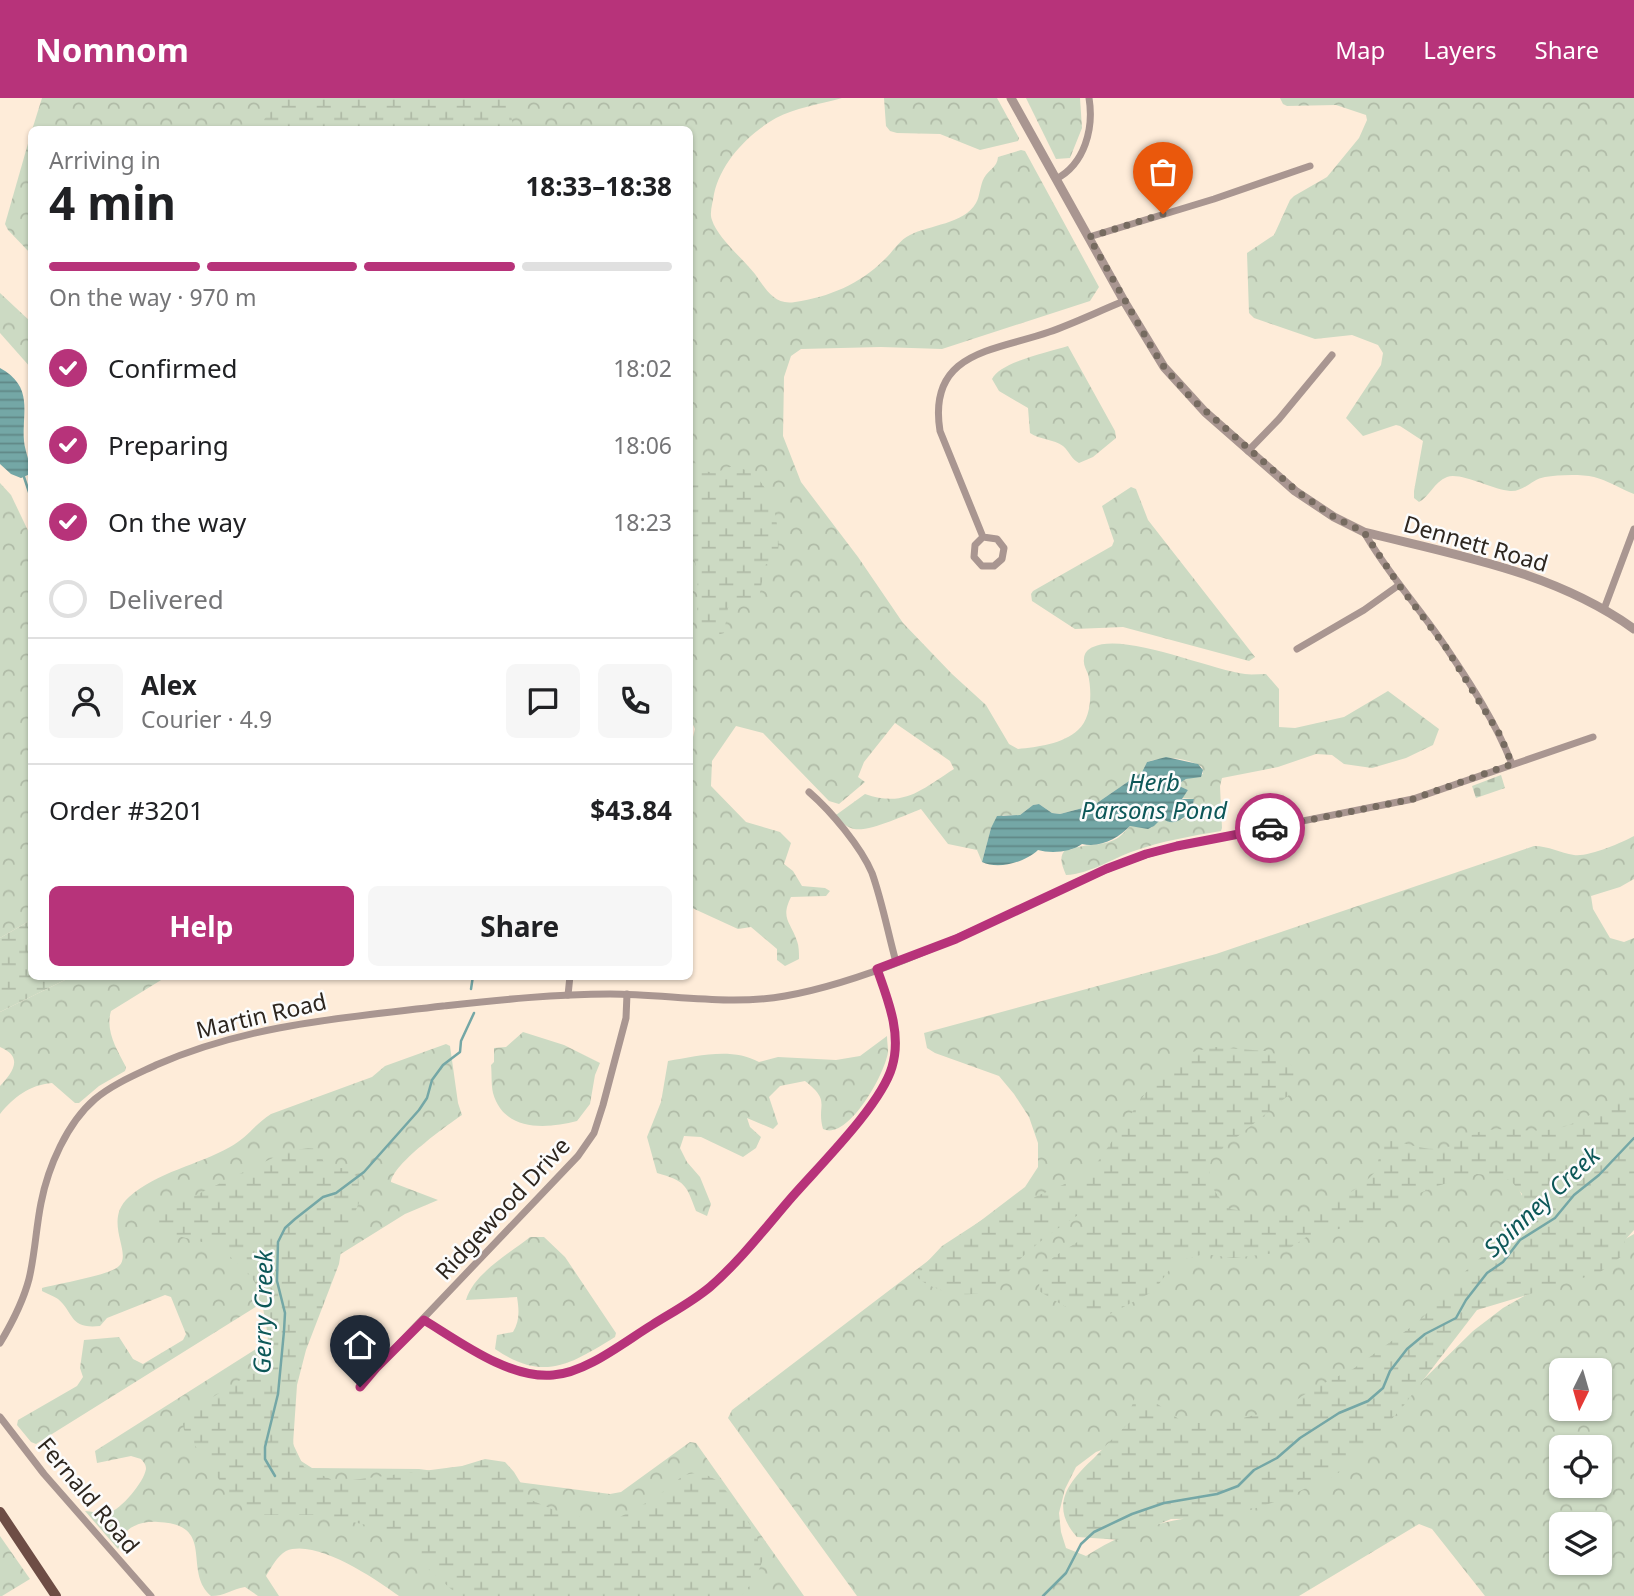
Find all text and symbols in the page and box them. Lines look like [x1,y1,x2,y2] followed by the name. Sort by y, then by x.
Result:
[35,27,189,72] text: Nomnom
[1335,33,1385,66] text: Map
[1423,33,1497,66] text: Layers
[1535,33,1599,66] text: Share
[1133,142,1193,214] pin
[49,144,161,176] text: Arriving in
[1144,153,1182,191] icon: bag
[525,168,672,204] text: 18:33–18:38
[49,171,176,233] text: 4 min
[49,281,256,313] text: On the way · 970 m
[49,349,87,387] icon: check
[108,350,238,386] text: Confirmed
[613,352,672,384] text: 18:02
[49,426,87,464] icon: check
[108,427,229,463] text: Preparing
[613,429,672,461] text: 18:06
[49,503,87,541] icon: check
[108,504,246,540] text: On the way
[613,506,672,538] text: 18:23
[1400,507,1552,579] street label: Dennett Road
[108,581,224,617] text: Delivered
[49,664,123,738] button: person
[506,664,580,738] button: chat
[598,664,672,738] button: phone
[141,667,197,703] text: Alex
[141,703,272,735] text: Courier · 4.9
[1081,765,1228,826] water label: Herb Parsons Pond
[49,792,204,828] text: Order #3201
[590,792,672,828] text: $43.84
[1235,793,1305,863] courier
[1251,809,1289,847] icon: car
[49,886,354,966] button: Help
[368,886,672,966] button: Share
[193,984,329,1046] street label: Martin Road
[428,1130,576,1286] street label: Ridgewood Drive
[1476,1138,1607,1264] water label: Spinney Creek
[244,1249,280,1374] water label: Gerry Creek
[330,1315,390,1387] pin
[341,1326,379,1364] icon: home
[1549,1358,1612,1421] north arrow
[1549,1358,1612,1575] map controls
[31,1430,147,1560] street label: Fernald Road
[1549,1435,1612,1498] button: locate
[1549,1512,1612,1575] button: layers

